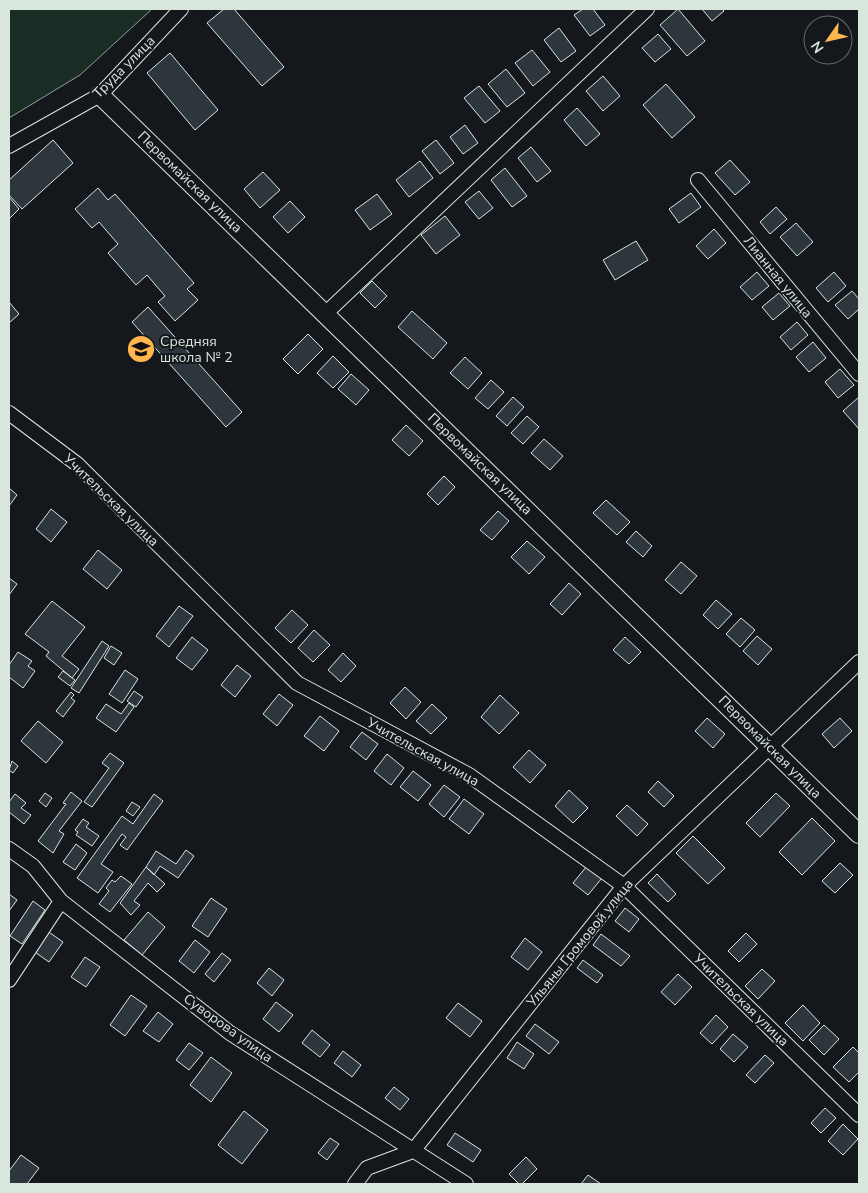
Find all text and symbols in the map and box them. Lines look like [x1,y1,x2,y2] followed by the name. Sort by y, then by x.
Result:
[803,15,853,65] north arrow
[89,32,159,102] street label: Труда улица
[807,37,828,57] text: N
[134,127,246,237] street label: Первомайская улица
[739,232,817,322] street label: Лианная улица
[160,332,233,367] place label: Средняя школа № 2
[126,334,156,364] school or university icon: Средняя школа № 2
[424,409,536,519] street label: Первомайская улица
[58,449,163,551] street label: Учительская улица
[714,691,826,803] street label: Первомайская улица
[362,713,483,791] street label: Учительская улица
[522,875,638,1012] street label: Ульяны Громовой улица
[688,949,793,1051] street label: Учительская улица
[179,989,277,1067] street label: Суворова улица

